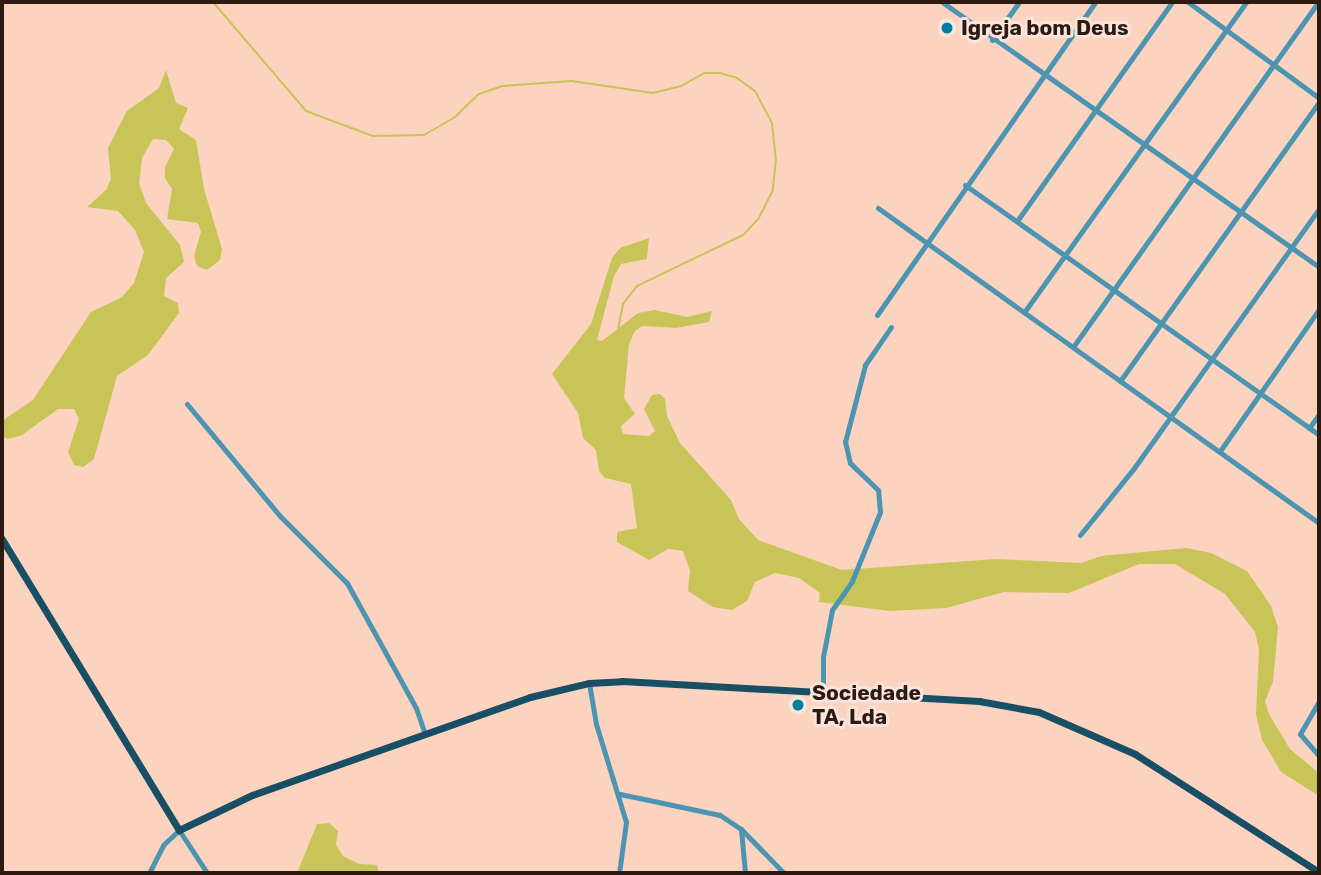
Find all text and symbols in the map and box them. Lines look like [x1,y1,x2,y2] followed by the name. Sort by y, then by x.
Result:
[961,15,1129,41] place label: Igreja bom Deus
[939,20,955,36] marker: Igreja bom Deus
[812,680,921,730] place label: Sociedade TA, Lda
[790,697,806,713] marker: Sociedade TA, Lda

